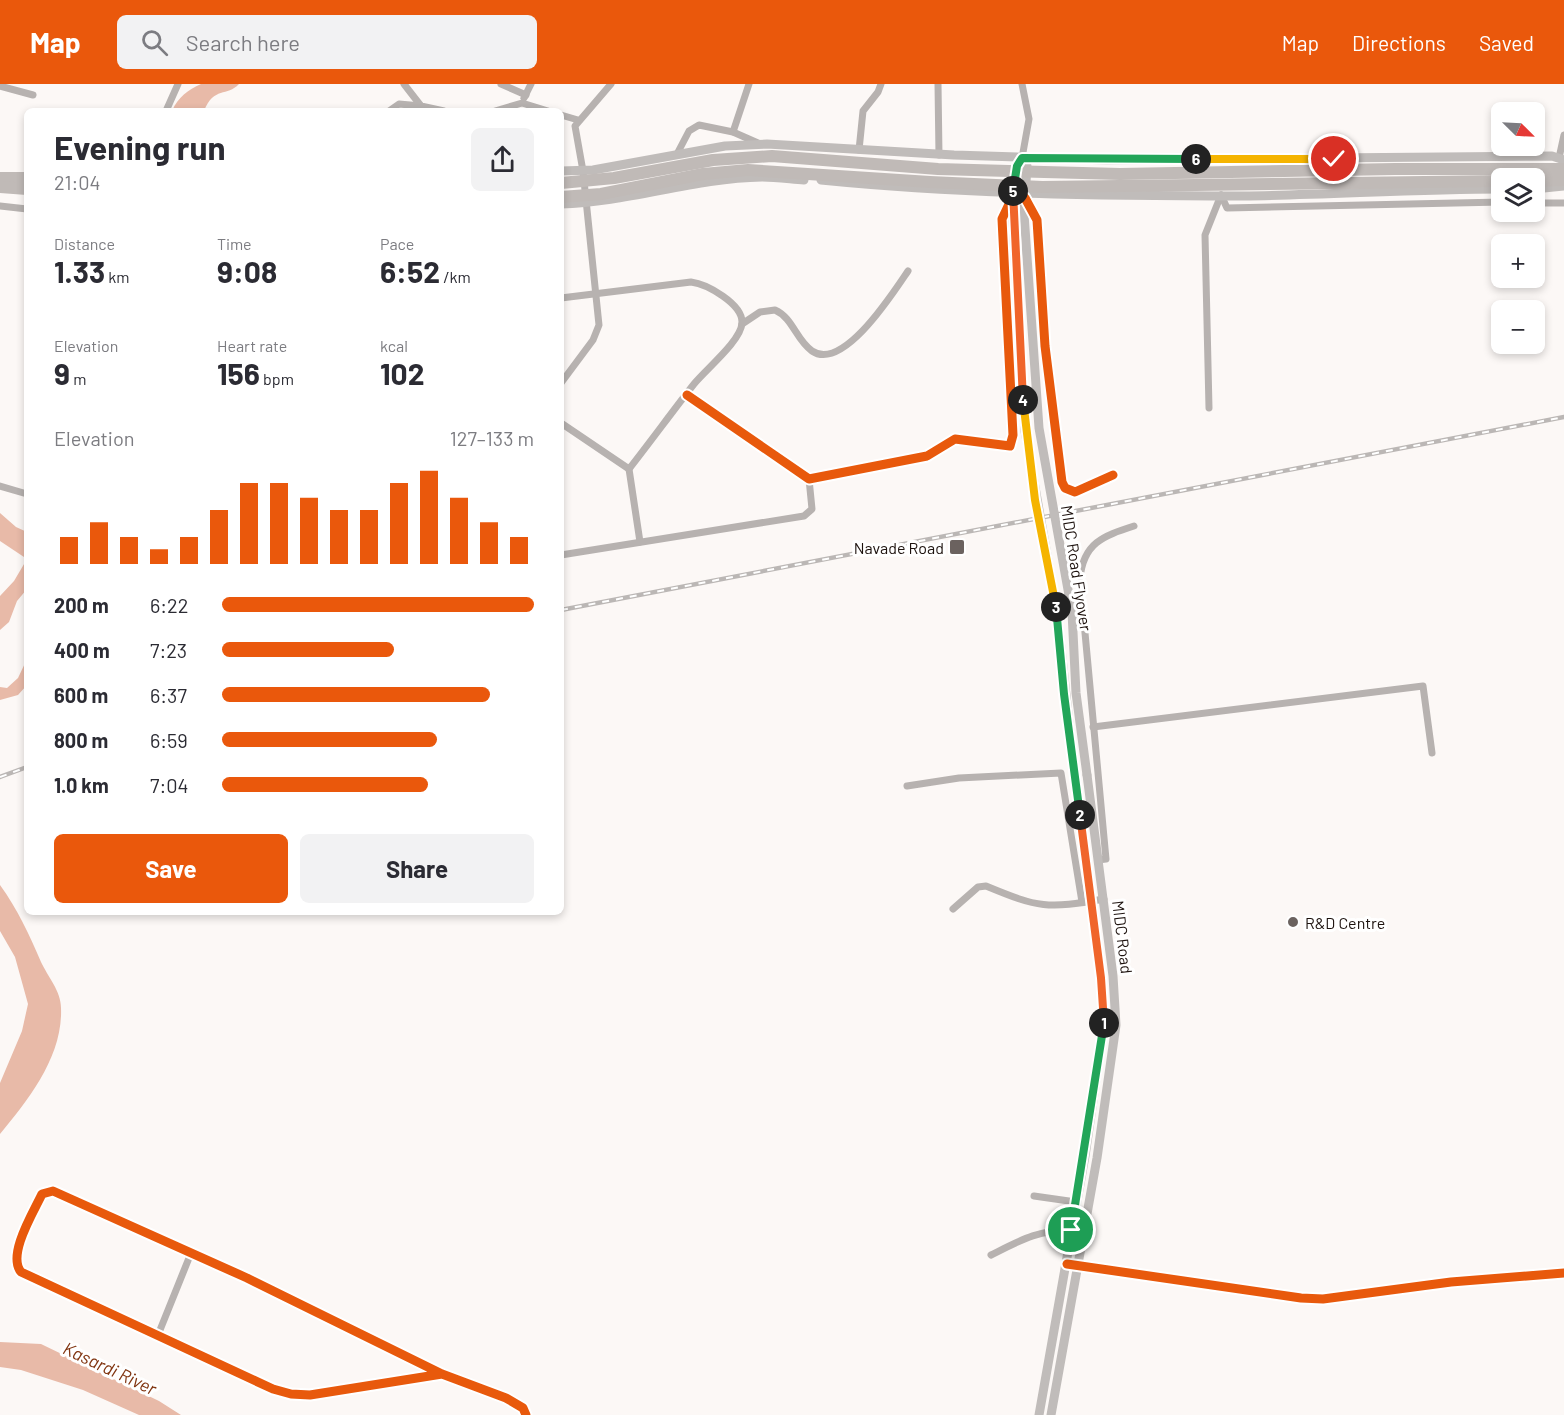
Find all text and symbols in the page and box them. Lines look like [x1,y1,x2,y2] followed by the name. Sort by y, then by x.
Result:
[117,15,537,69] search box
[30,25,81,59] text: Map
[138,26,171,59] icon: search
[186,29,300,55] text: Search here
[1282,30,1319,55] text: Map
[1352,30,1446,55] text: Directions
[1479,30,1534,55] text: Saved
[1491,102,1545,156] north arrow
[1491,102,1545,354] map controls
[54,127,226,167] text: Evening run
[471,128,534,191] button: share
[1308,133,1359,184] pin
[1317,142,1350,175] icon: check
[1181,144,1211,174] pin: 6
[1192,149,1200,168] text: 6
[1491,168,1545,222] button: layers
[54,170,101,194] text: 21:04
[998,176,1028,206] pin: 5
[1009,181,1017,200] text: 5
[54,234,115,253] text: Distance
[217,234,252,253] text: Time
[380,234,414,253] text: Pace
[1491,234,1545,288] button: +
[54,253,105,289] text: 1.33
[217,253,277,289] text: 9:08
[380,253,440,289] text: 6:52
[105,267,130,286] text: km
[440,267,471,286] text: /km
[1491,300,1545,354] button: −
[54,336,118,355] text: Elevation
[217,336,287,355] text: Heart rate
[380,336,408,355] text: kcal
[54,355,70,391] text: 9
[217,355,260,391] text: 156
[380,355,425,391] text: 102
[70,369,86,388] text: m
[260,369,294,388] text: bpm
[1008,385,1038,415] pin: 4
[1018,390,1028,409] text: 4
[54,426,135,450] text: Elevation
[450,426,534,450] text: 127–133 m
[1058,504,1096,632] street label: MIDC Road Flyover
[854,538,944,557] place label: Navade Road
[948,538,966,556] marker: Navade Road
[1041,592,1071,622] pin: 3
[54,593,109,617] text: 200 m
[150,593,189,617] text: 6:22
[1052,597,1060,616] text: 3
[54,638,110,662] text: 400 m
[150,638,187,662] text: 7:23
[54,683,108,707] text: 600 m
[150,683,187,707] text: 6:37
[54,728,108,752] text: 800 m
[150,728,188,752] text: 6:59
[54,773,109,797] text: 1.0 km
[150,773,189,797] text: 7:04
[1065,800,1095,830] pin: 2
[1076,805,1084,824] text: 2
[54,834,288,903] button: Save
[300,834,534,903] button: Share
[1109,899,1137,975] street label: MIDC Road
[1305,913,1385,932] place label: R&D Centre
[1286,915,1300,929] marker: R&D Centre
[1089,1008,1119,1038] pin: 1
[1101,1013,1107,1032] text: 1
[1045,1204,1096,1255] pin
[1054,1213,1087,1246] icon: arrive
[60,1337,161,1399] water label: Kasardi River

